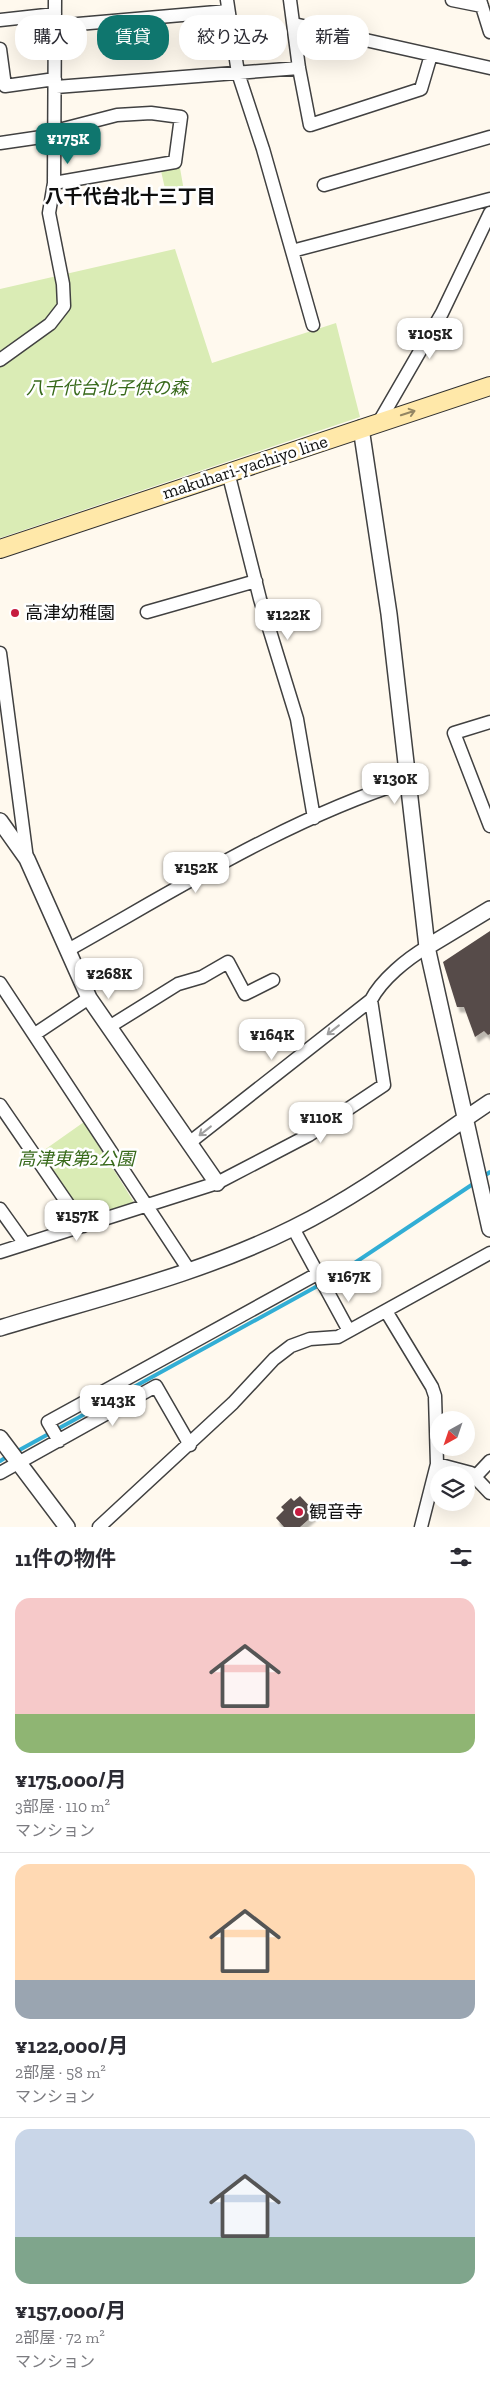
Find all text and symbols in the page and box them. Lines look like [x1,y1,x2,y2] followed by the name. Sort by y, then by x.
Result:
[15,15,87,60] chip: 購入
[97,15,169,60] chip: 賃貸
[179,15,287,60] chip: 絞り込み
[297,15,369,60] chip: 新着
[33,122,103,165] pin: ¥175K
[47,129,89,148] text: ¥175K
[44,185,216,208] district label: 八千代台北十三丁目
[395,318,465,360] pin: ¥105K
[408,324,452,343] text: ¥105K
[26,377,190,399] park label: 八千代台北子供の森
[399,407,415,417] one-way arrow
[160,430,330,504] street label: makuhari-yachiyo line
[253,598,323,641] pin: ¥122K
[25,602,115,624] place label: 高津幼稚園
[266,605,310,624] text: ¥122K
[9,607,21,619] marker: 高津幼稚園
[360,762,430,805] pin: ¥130K
[373,769,417,788] text: ¥130K
[161,852,231,894] pin: ¥152K
[174,858,218,877] text: ¥152K
[74,958,144,1000] pin: ¥268K
[86,964,132,983] text: ¥268K
[237,1018,307,1061] pin: ¥164K
[250,1025,294,1044] text: ¥164K
[327,1025,340,1036] one-way arrow
[286,1102,356,1144] pin: ¥110K
[300,1108,342,1127] text: ¥110K
[199,1125,212,1136] one-way arrow
[17,1148,138,1170] park label: 高津東第2公園
[42,1200,112,1242] pin: ¥157K
[55,1206,99,1225] text: ¥157K
[314,1260,384,1303] pin: ¥167K
[327,1267,371,1286] text: ¥167K
[78,1384,148,1427] pin: ¥143K
[91,1391,135,1410] text: ¥143K
[430,1411,475,1456] north arrow
[430,1411,475,1511] map controls
[430,1466,475,1511] button: layers
[309,1501,363,1523] place label: 観音寺
[293,1506,305,1518] marker: 観音寺
[447,1543,475,1571] icon: filters
[15,1546,116,1571] text: 11件の物件
[200,1631,290,1721] icon: home
[15,1767,127,1792] text: ¥175,000/月
[15,1797,110,1816] text: 3部屋 · 110 m²
[15,1821,95,1840] text: マンション
[200,1896,290,1986] icon: home
[15,2033,128,2058] text: ¥122,000/月
[15,2063,106,2082] text: 2部屋 · 58 m²
[15,2087,95,2106] text: マンション
[200,2161,290,2251] icon: home
[15,2298,126,2323] text: ¥157,000/月
[15,2328,105,2347] text: 2部屋 · 72 m²
[15,2352,95,2371] text: マンション

